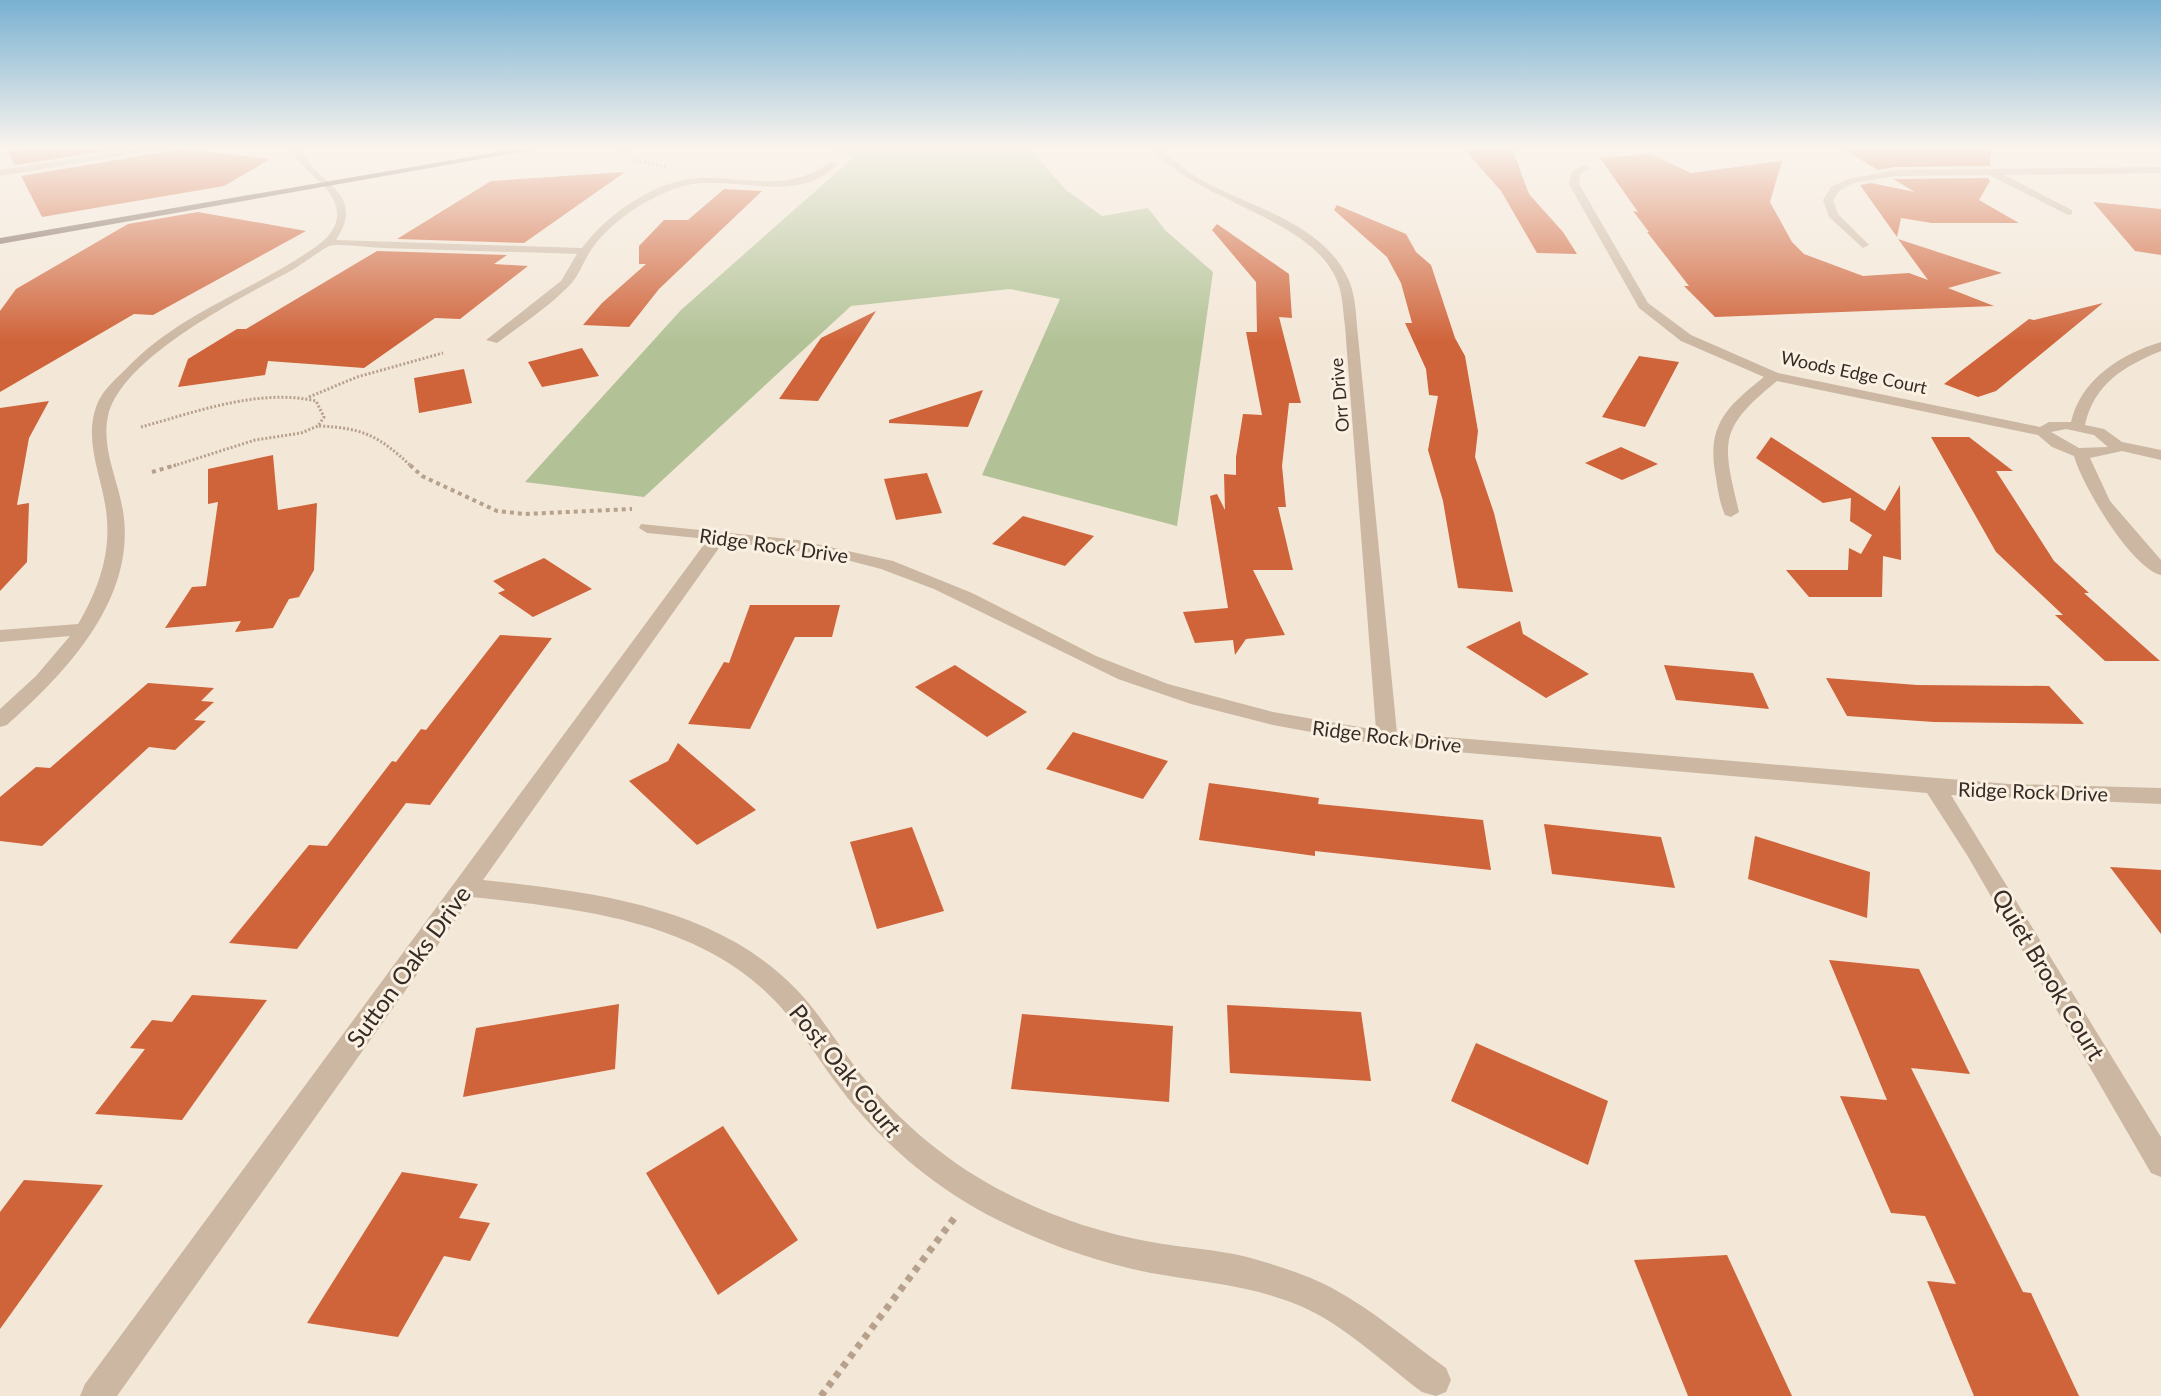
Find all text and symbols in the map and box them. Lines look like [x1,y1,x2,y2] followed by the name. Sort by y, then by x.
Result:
[1779,346,1930,398] street label: Woods Edge Court
[1325,357,1353,433] street label: Orr Drive
[698,523,850,567] street label: Ridge Rock Drive
[1311,715,1463,757] street label: Ridge Rock Drive
[1958,776,2108,806] street label: Ridge Rock Drive
[340,880,476,1052] street label: Sutton Oaks Drive
[1986,883,2112,1065] street label: Quiet Brook Court
[784,998,908,1142] street label: Post Oak Court

